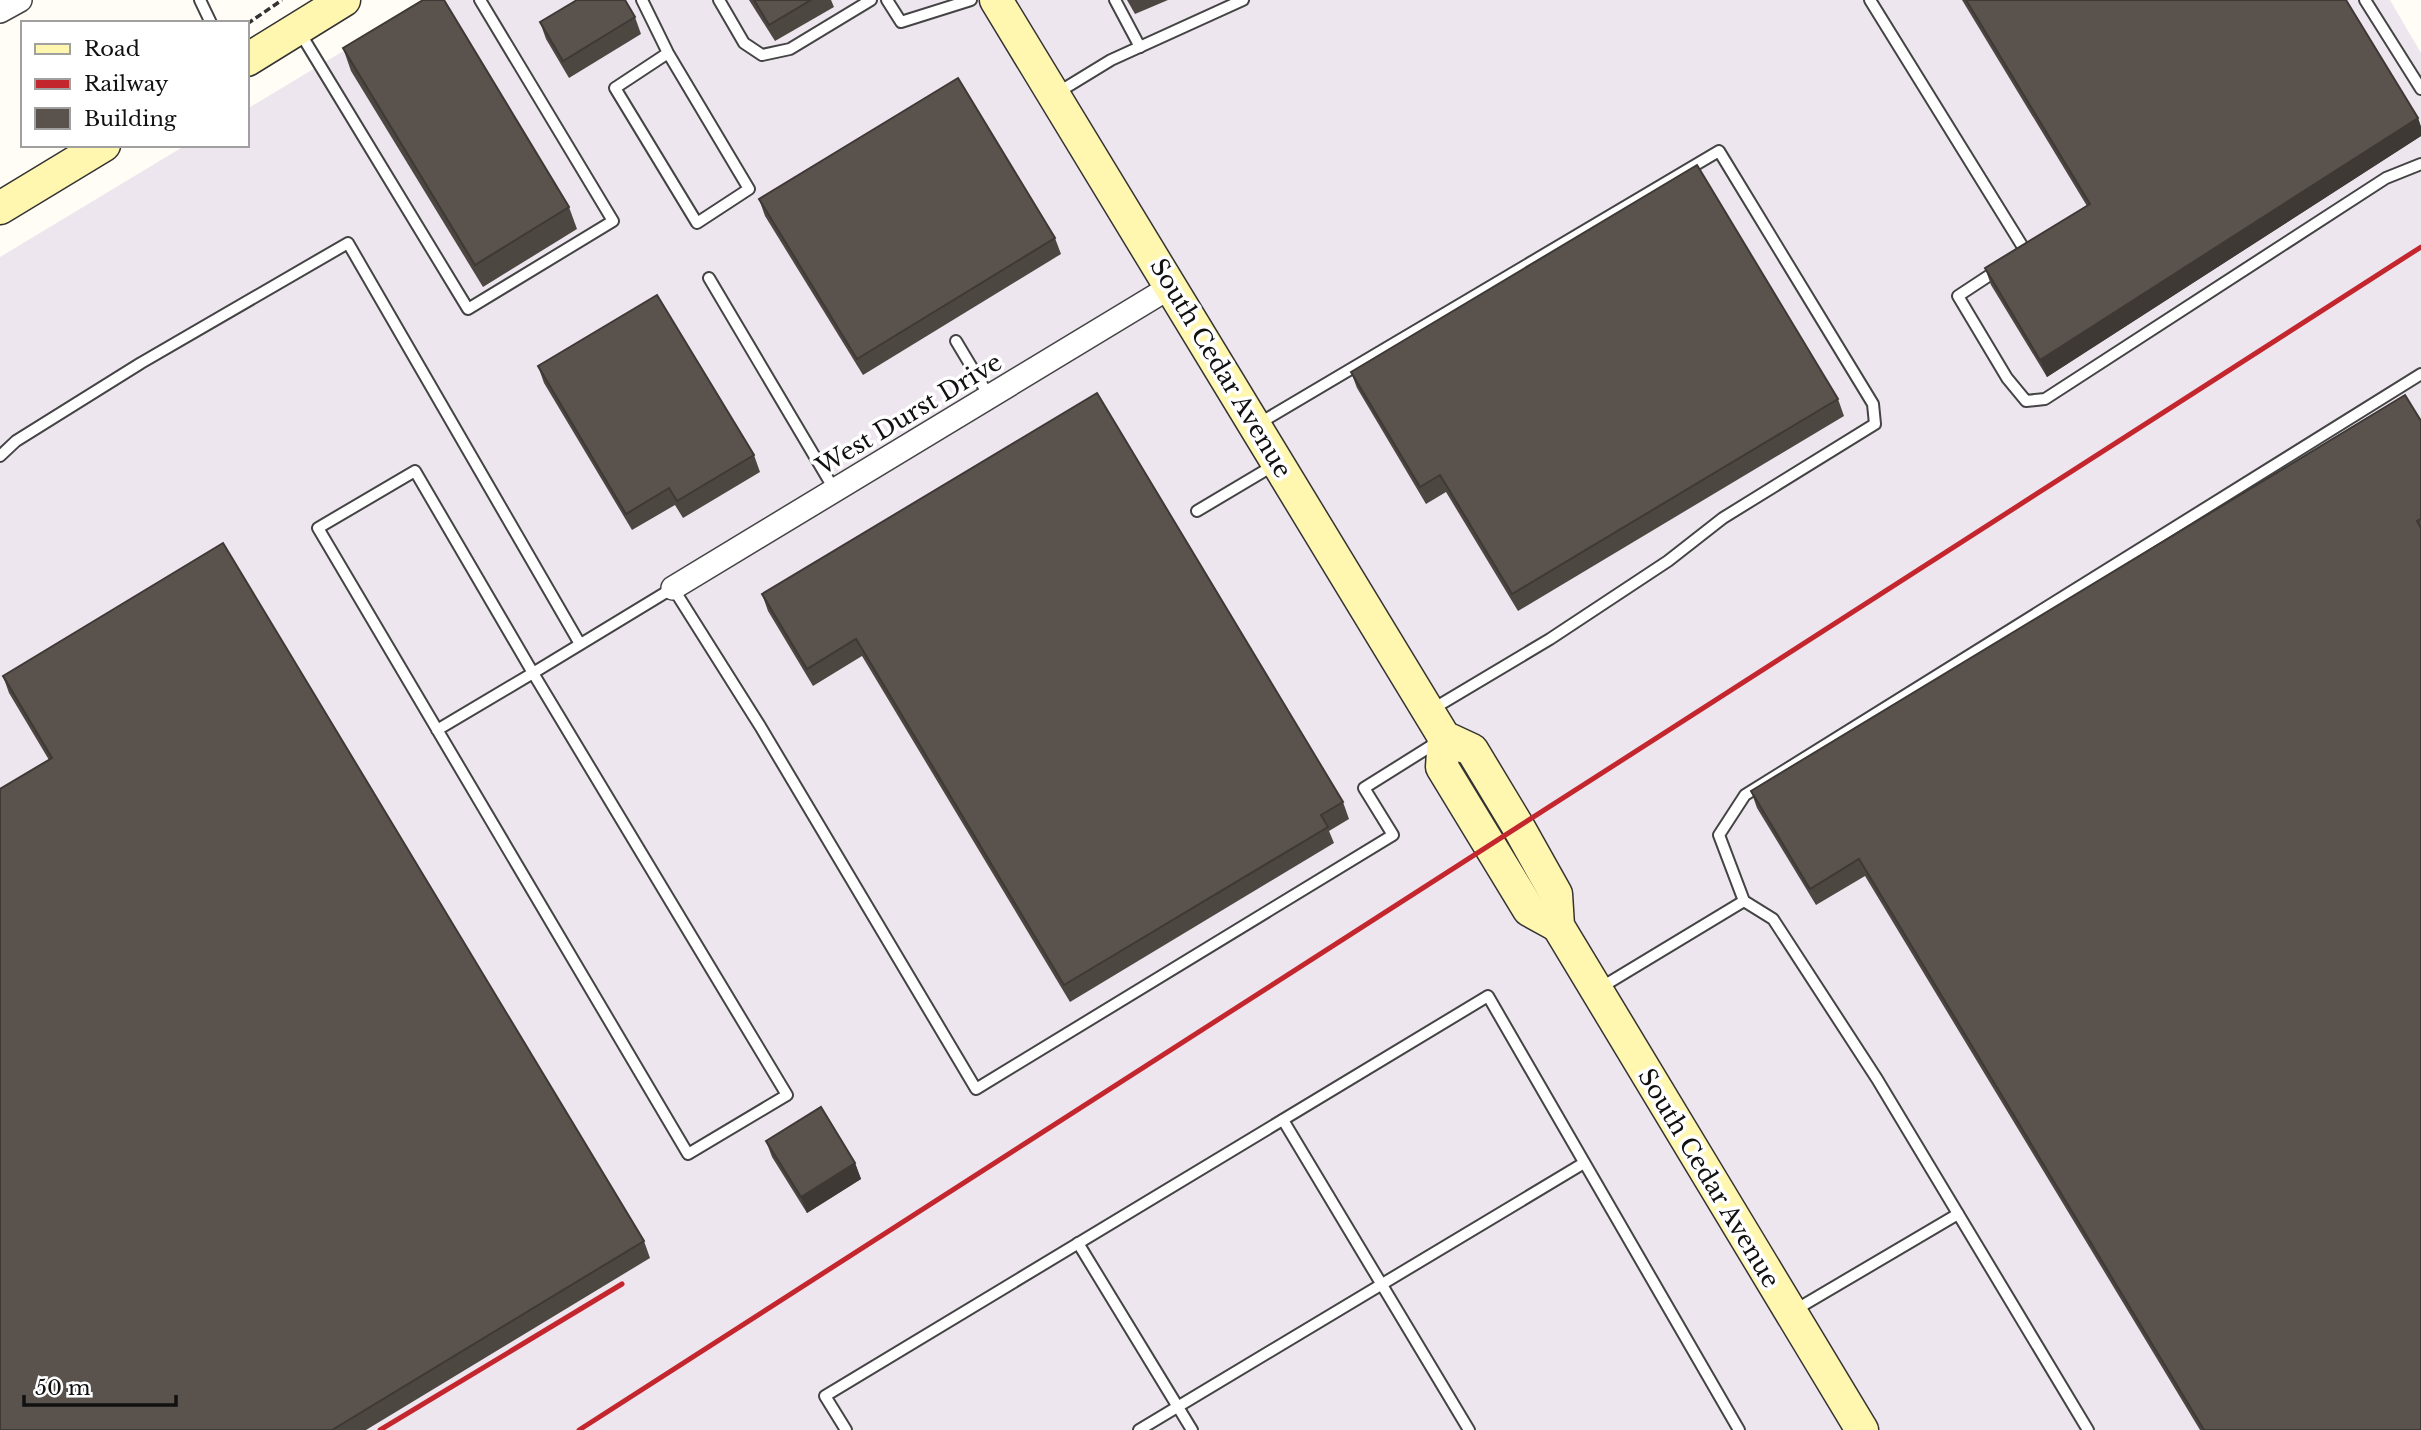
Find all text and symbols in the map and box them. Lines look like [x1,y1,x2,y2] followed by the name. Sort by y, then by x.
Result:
[21,21,248,147] legend
[84,36,140,62] text: Road
[84,71,169,97] text: Railway
[84,106,177,132] text: Building
[1144,253,1298,483] street label: South Cedar Avenue
[810,347,1007,481] street label: West Durst Drive
[1632,1063,1786,1293] street label: South Cedar Avenue
[24,1364,177,1408] scale bar
[35,1375,91,1401] text: 50 m

